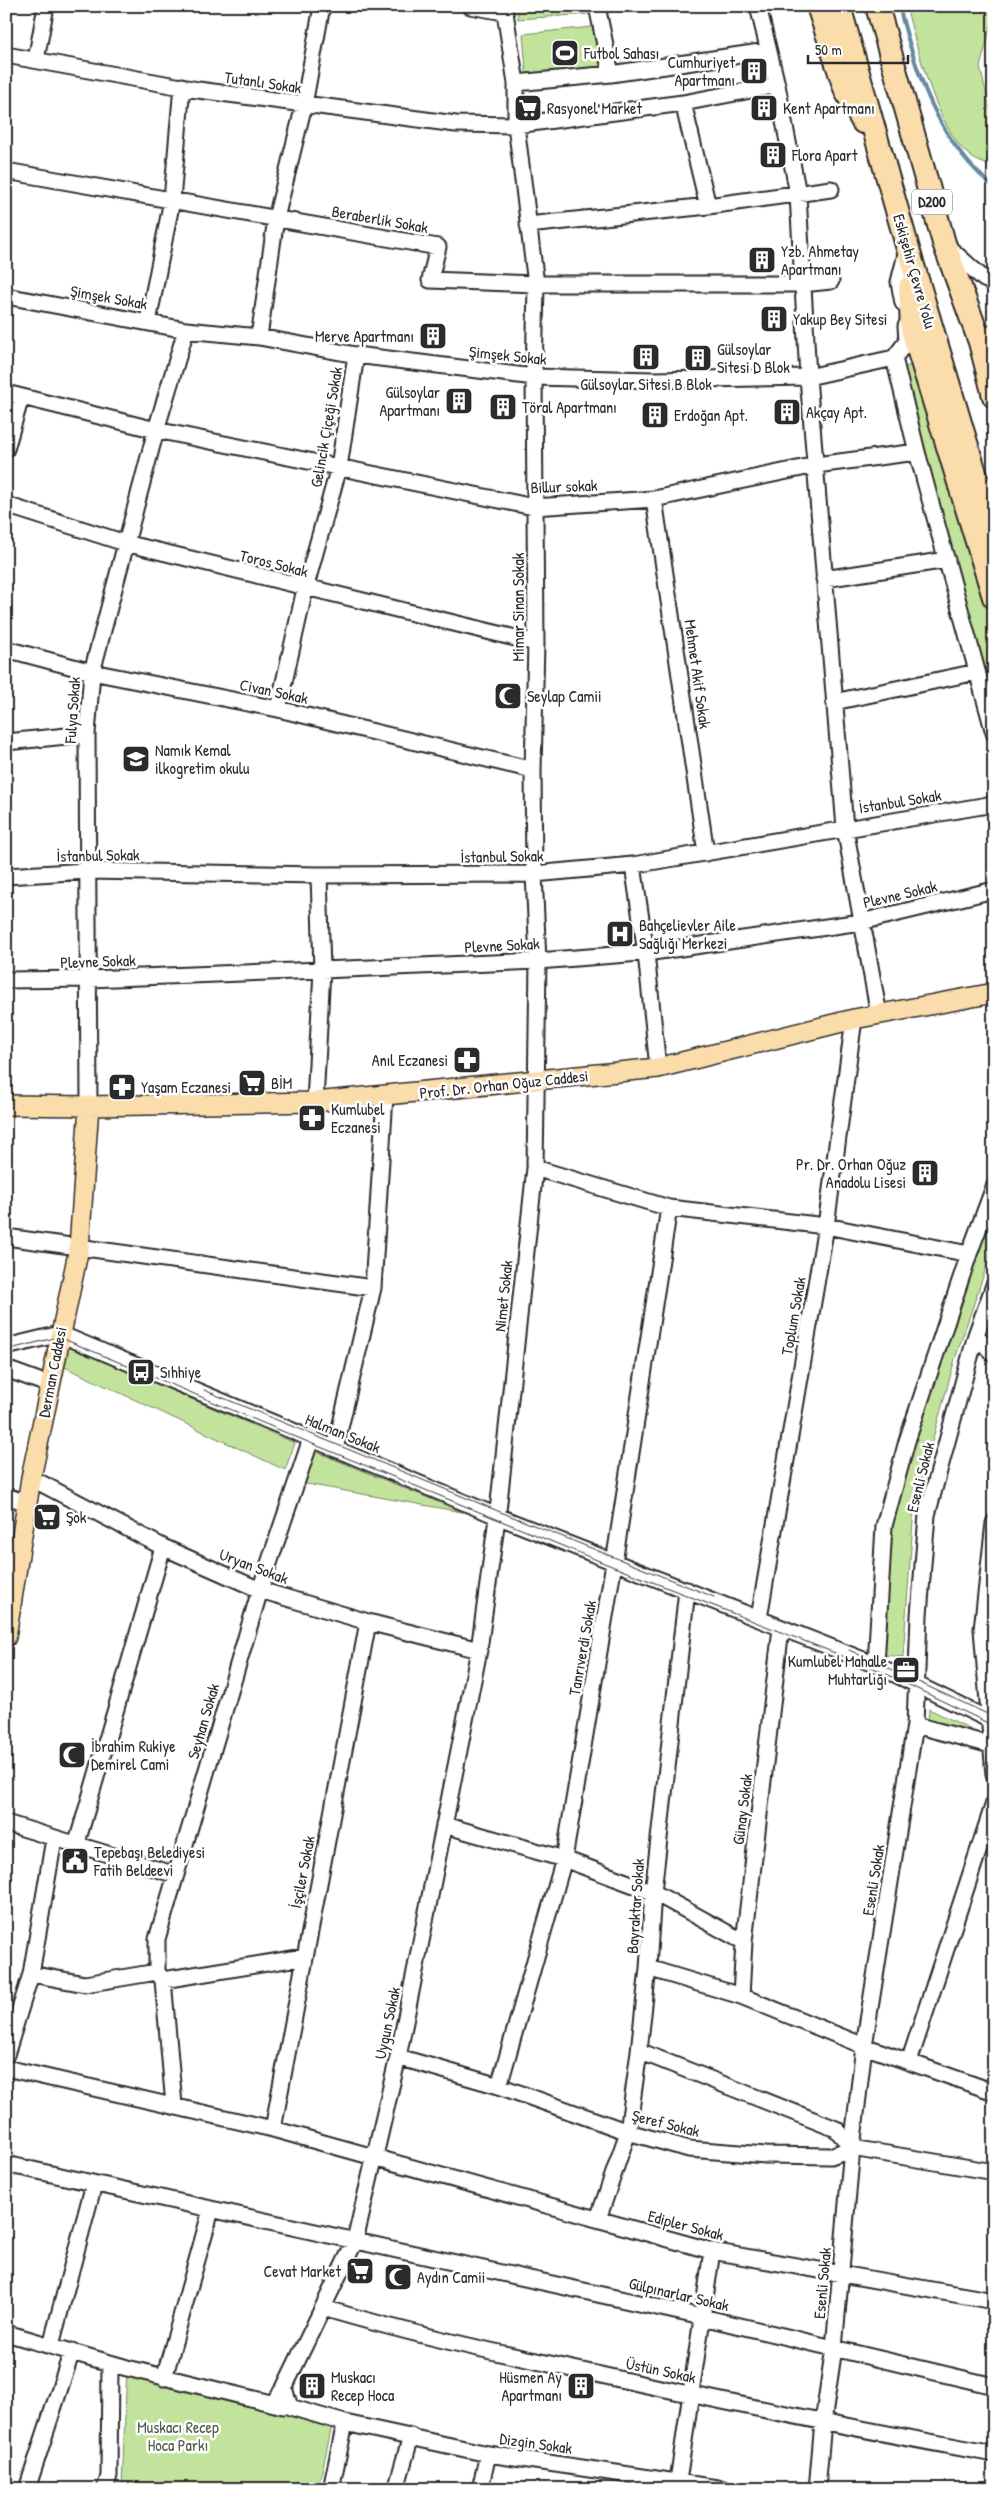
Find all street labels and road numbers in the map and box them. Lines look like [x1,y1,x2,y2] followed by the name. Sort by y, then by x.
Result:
[223,66,303,98] street label: Tutanlı Sokak
[912,190,952,214] road number: D200
[330,200,430,238] street label: Beraberlik Sokak
[888,211,942,331] street label: Eskişehir Çevre Yolu
[69,279,150,315] street label: Şimşek Sokak
[468,340,548,370] street label: Şimşek Sokak
[305,365,347,489] street label: Gelincik Çiçeği Sokak
[530,474,598,498] street label: Billur sokak
[238,544,311,582] street label: Toros Sokak
[507,552,529,661] street label: Mimar Sinan Sokak
[679,618,717,730] street label: Mehmet Akif Sokak
[238,673,311,709] street label: Civan Sokak
[59,676,85,745] street label: Fulya Sokak
[857,784,943,818] street label: İstanbul Sokak
[56,843,140,867] street label: İstanbul Sokak
[460,844,544,868] street label: İstanbul Sokak
[861,875,940,913] street label: Plevne Sokak
[464,932,541,958] street label: Plevne Sokak
[60,949,136,973] street label: Plevne Sokak
[419,1064,589,1104] street label: Prof. Dr. Orhan Oğuz Caddesi
[488,1259,518,1333] street label: Nimet Sokak
[775,1275,811,1357] street label: Toplum Sokak
[32,1325,72,1419] street label: Derman Caddesi
[302,1408,384,1458] street label: Halman Sokak
[901,1439,939,1514] street label: Esenli Sokak
[216,1543,292,1589] street label: Uryan Sokak
[563,1598,601,1697] street label: Tanrıverdi Sokak
[182,1680,224,1761] street label: Seyhan Sokak
[727,1772,757,1846] street label: Günay Sokak
[284,1833,320,1910] street label: İşçiler Sokak
[857,1843,890,1917] street label: Esenli Sokak
[621,1857,649,1954] street label: Bayraktar Sokak
[369,1984,405,2061] street label: Uygun Sokak
[630,2104,702,2142] street label: Şeref Sokak
[646,2204,727,2246] street label: Edipler Sokak
[808,2246,836,2320] street label: Esenli Sokak
[627,2272,732,2316] street label: Gülpınarlar Sokak
[624,2352,698,2388] street label: Üstün Sokak
[498,2427,574,2459] street label: Dizgin Sokak

